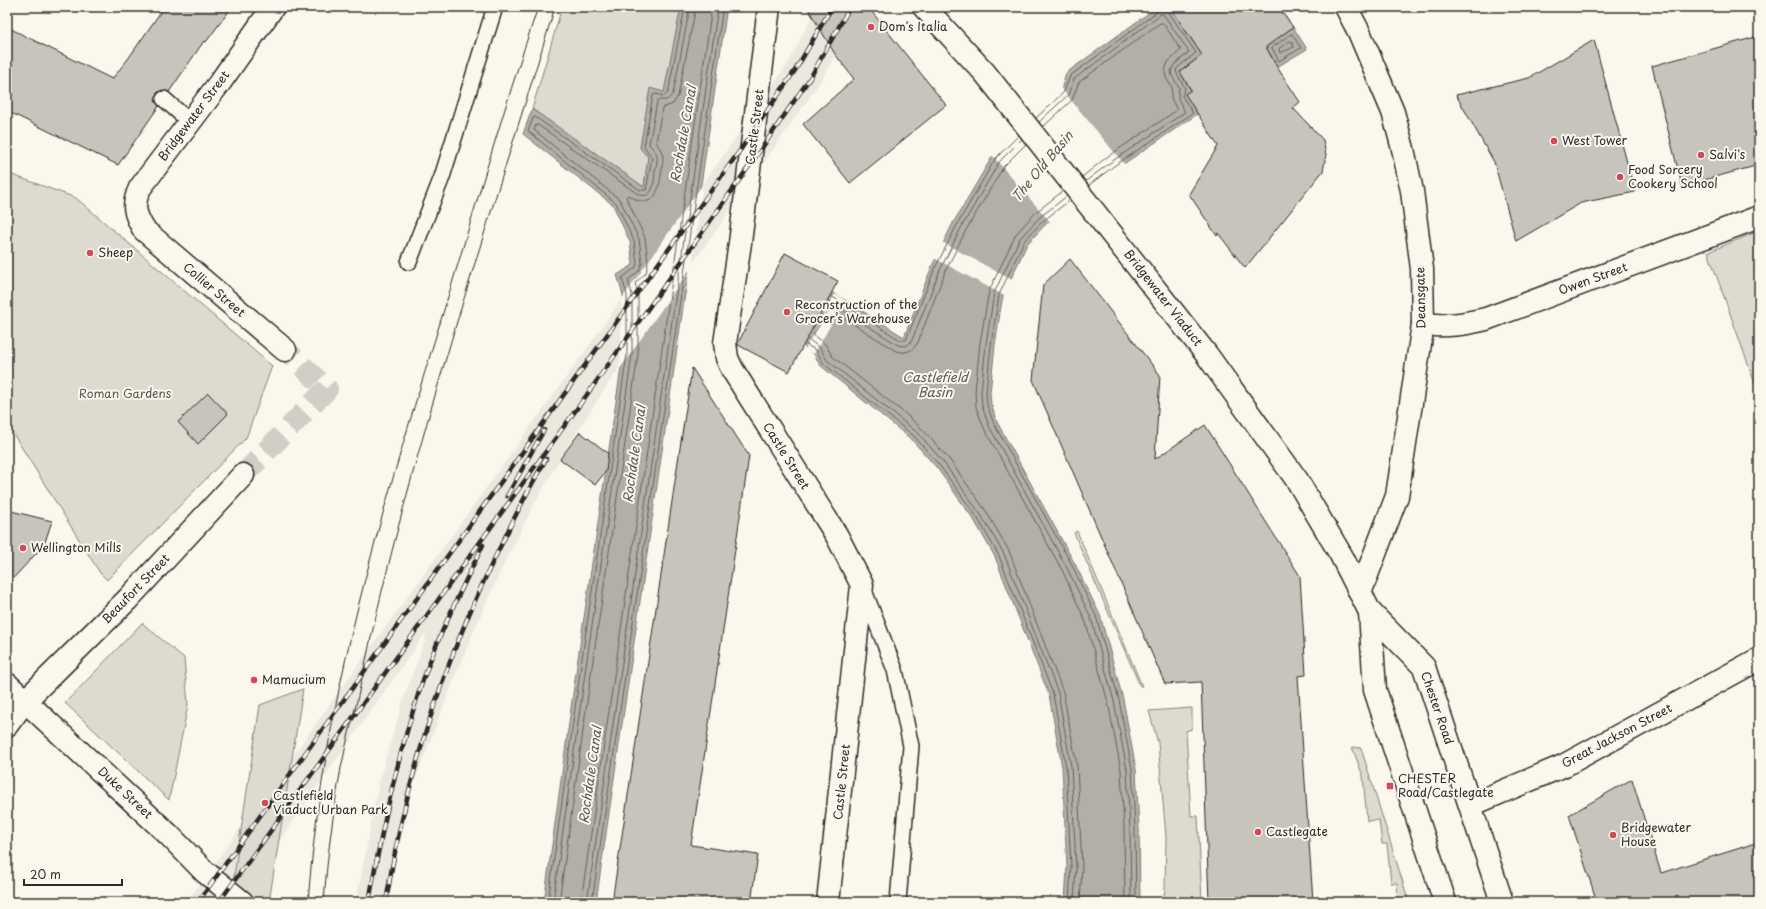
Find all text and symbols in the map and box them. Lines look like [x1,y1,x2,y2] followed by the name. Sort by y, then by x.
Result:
[879,17,948,35] place label: Dom's Italia
[866,22,876,32] marker: Dom's Italia
[153,66,233,164] street label: Bridgewater Street
[665,82,701,184] water label: Rochdale Canal
[740,88,768,166] street label: Castle Street
[1006,125,1078,205] water label: The Old Basin
[1562,131,1628,149] place label: West Tower
[1549,136,1559,146] marker: West Tower
[1709,145,1746,163] place label: Salvi's
[1696,150,1706,160] marker: Salvi's
[1628,160,1718,192] place label: Food Sorcery Cookery School
[1615,172,1625,182] marker: Food Sorcery Cookery School
[98,243,133,261] place label: Sheep
[1120,245,1207,350] street label: Bridgewater Viaduct
[85,248,95,258] marker: Sheep
[1556,257,1630,299] street label: Owen Street
[180,258,250,321] street label: Collier Street
[1410,267,1430,329] street label: Deansgate
[795,295,917,327] place label: Reconstruction of the Grocer’s Warehouse
[782,307,792,317] marker: Reconstruction of the Grocer’s Warehouse
[902,367,970,401] water label: Castlefield Basin
[79,384,172,402] park label: Roman Gardens
[617,402,650,504] water label: Rochdale Canal
[759,418,815,493] street label: Castle Street
[31,538,122,556] place label: Wellington Mills
[18,543,28,553] marker: Wellington Mills
[97,549,173,627] street label: Beaufort Street
[1417,669,1459,747] street label: Chester Road
[262,670,326,688] place label: Mamucium
[249,675,259,685] marker: Mamucium
[1558,698,1675,772] street label: Great Jackson Street
[573,723,606,825] water label: Rochdale Canal
[828,743,854,821] street label: Castle Street
[94,762,157,823] street label: Duke Street
[1398,769,1494,801] place label: CHESTER Road/Castlegate
[1385,781,1395,791] marker: CHESTER Road/Castlegate
[273,786,388,818] place label: Castlefield Viaduct Urban Park
[260,798,270,808] marker: Castlefield Viaduct Urban Park
[1621,818,1691,850] place label: Bridgewater House
[1266,822,1328,840] place label: Castlegate
[1253,827,1263,837] marker: Castlegate
[1608,830,1618,840] marker: Bridgewater House
[24,861,122,887] scale bar
[30,865,61,883] text: 20 m

